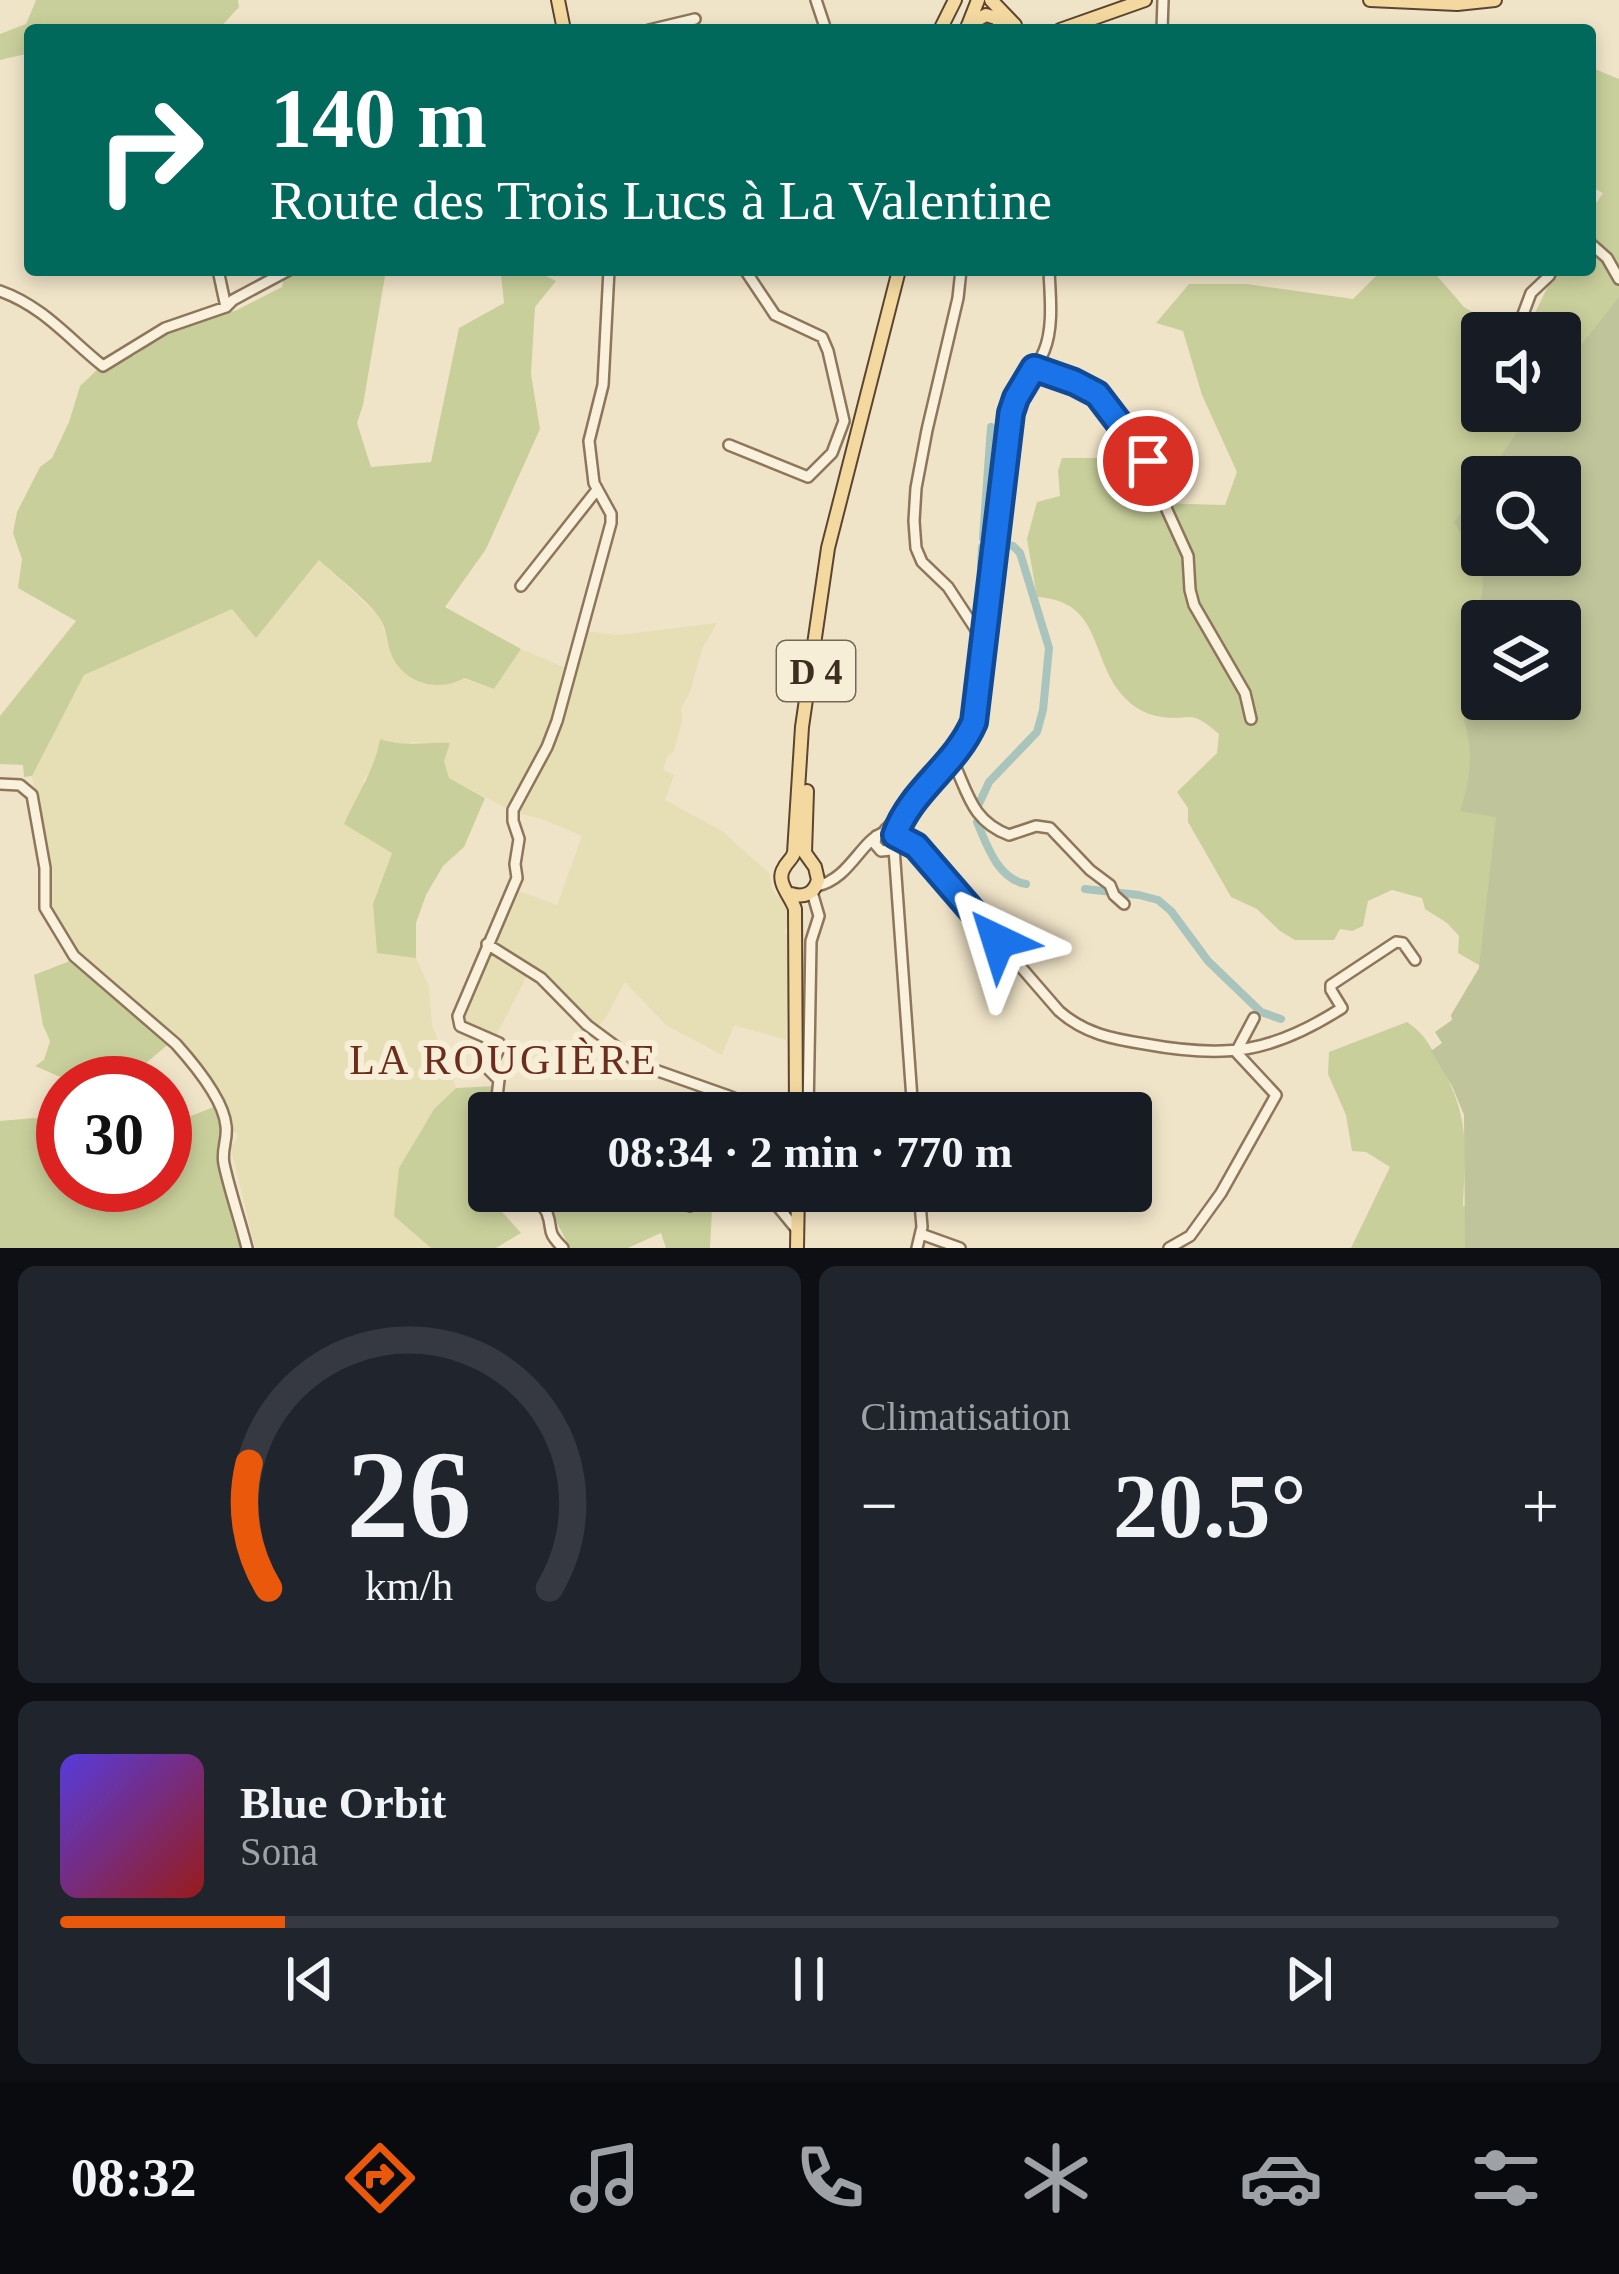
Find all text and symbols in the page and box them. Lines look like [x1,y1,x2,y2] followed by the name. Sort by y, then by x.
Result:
[72,72,228,228] icon: right
[270,72,487,165] text: 140 m
[270,171,1052,231] text: Route des Trois Lucs à La Valentine
[1461,312,1581,720] map controls
[1461,312,1581,432] button: sound
[1097,410,1199,512] pin
[1115,428,1181,494] icon: arrive
[1461,456,1581,576] button: search
[1461,600,1581,720] button: layers
[777,641,855,701] road number: D 4
[935,878,1061,1004] position arrow
[349,1037,659,1083] district label: LA ROUGIÈRE
[36,1056,192,1212] speed limit sign: 30
[608,1127,1013,1177] text: 08:34 · 2 min · 770 m
[861,1395,1071,1438] text: Climatisation
[347,1426,472,1564] text: 26
[1113,1457,1307,1556] text: 20.5°
[861,1469,898,1542] text: −
[1522,1469,1559,1542] text: +
[365,1561,453,1608] text: km/h
[240,1778,446,1828] text: Blue Orbit
[240,1830,318,1873] text: Sona
[277,1946,343,2012] icon: previous
[776,1946,842,2012] icon: pause
[1276,1946,1342,2012] icon: next
[338,2136,422,2220] icon: directions
[563,2136,647,2220] icon: music
[788,2136,872,2220] icon: phone
[1014,2136,1098,2220] icon: climate
[1239,2136,1323,2220] icon: car
[1464,2136,1548,2220] icon: filters
[71,2148,197,2208] text: 08:32

